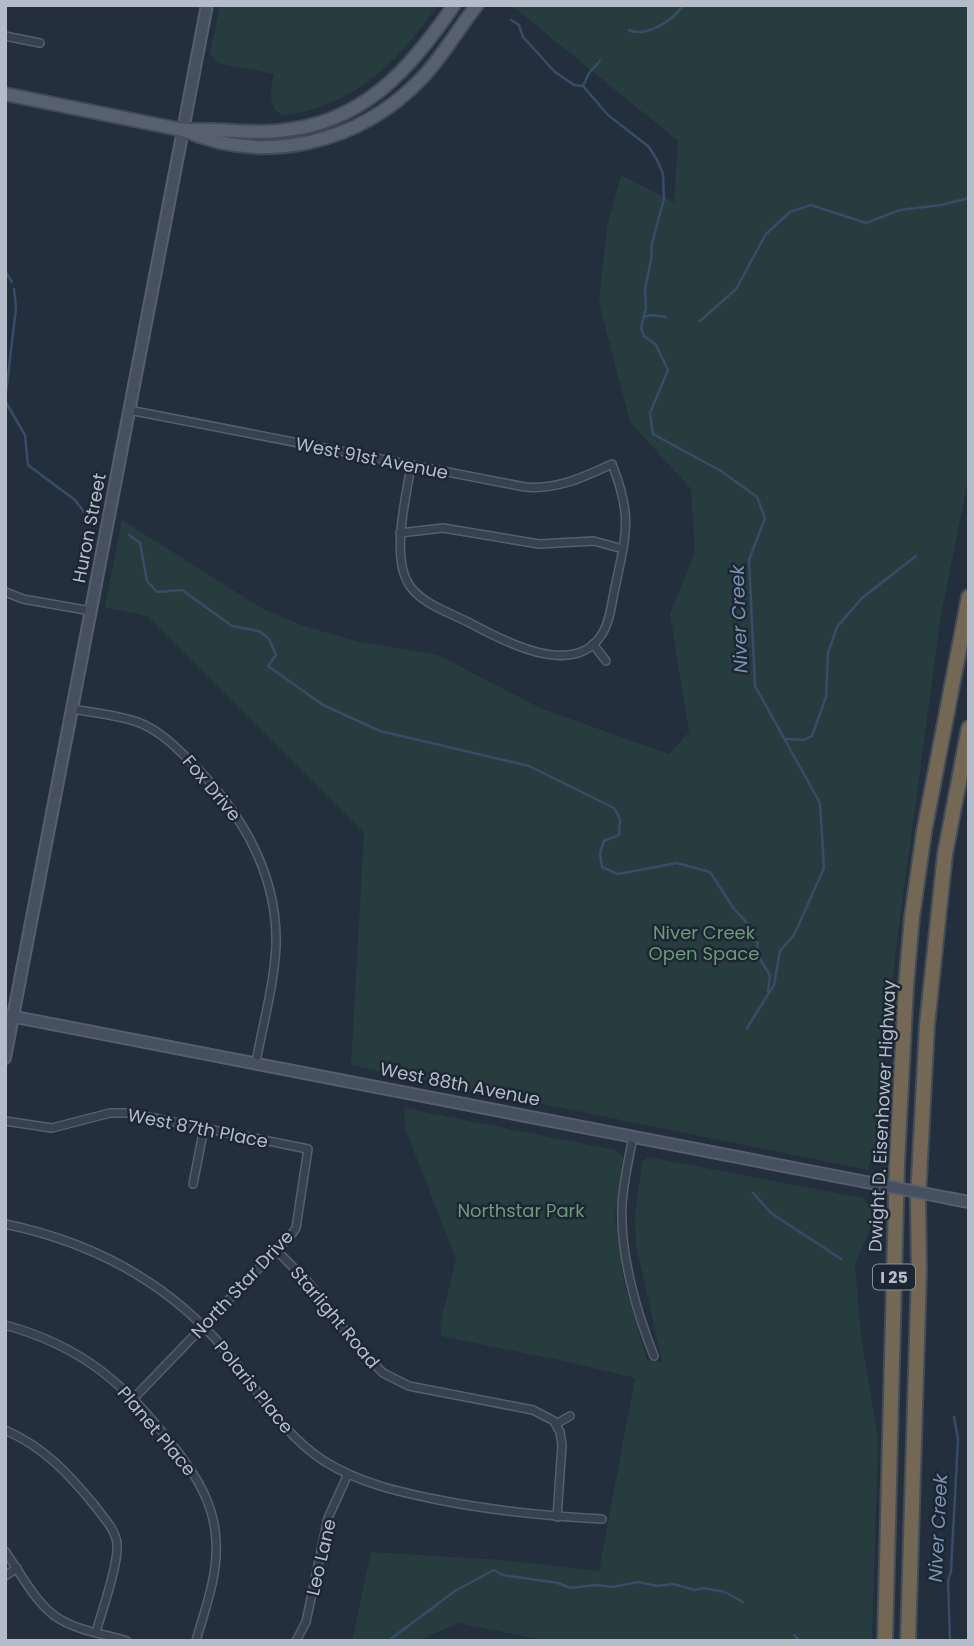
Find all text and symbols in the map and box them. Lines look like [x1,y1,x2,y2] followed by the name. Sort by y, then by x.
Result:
[294,431,450,485] street label: West 91st Avenue
[66,471,112,585] street label: Huron Street
[724,563,754,674] water label: Niver Creek
[177,750,247,826] street label: Fox Drive
[649,920,759,966] park label: Niver Creek Open Space
[862,979,902,1253] street label: Dwight D. Eisenhower Highway
[378,1056,542,1112] street label: West 88th Avenue
[126,1102,270,1154] street label: West 87th Place
[457,1198,585,1223] park label: Northstar Park
[185,1224,299,1344] street label: North Star Drive
[285,1260,385,1374] street label: Starlight Road
[873,1264,915,1289] road number: I 25
[209,1335,299,1439] street label: Polaris Place
[112,1381,202,1481] street label: Planet Place
[922,1472,954,1583] water label: Niver Creek
[300,1516,342,1598] street label: Leo Lane

